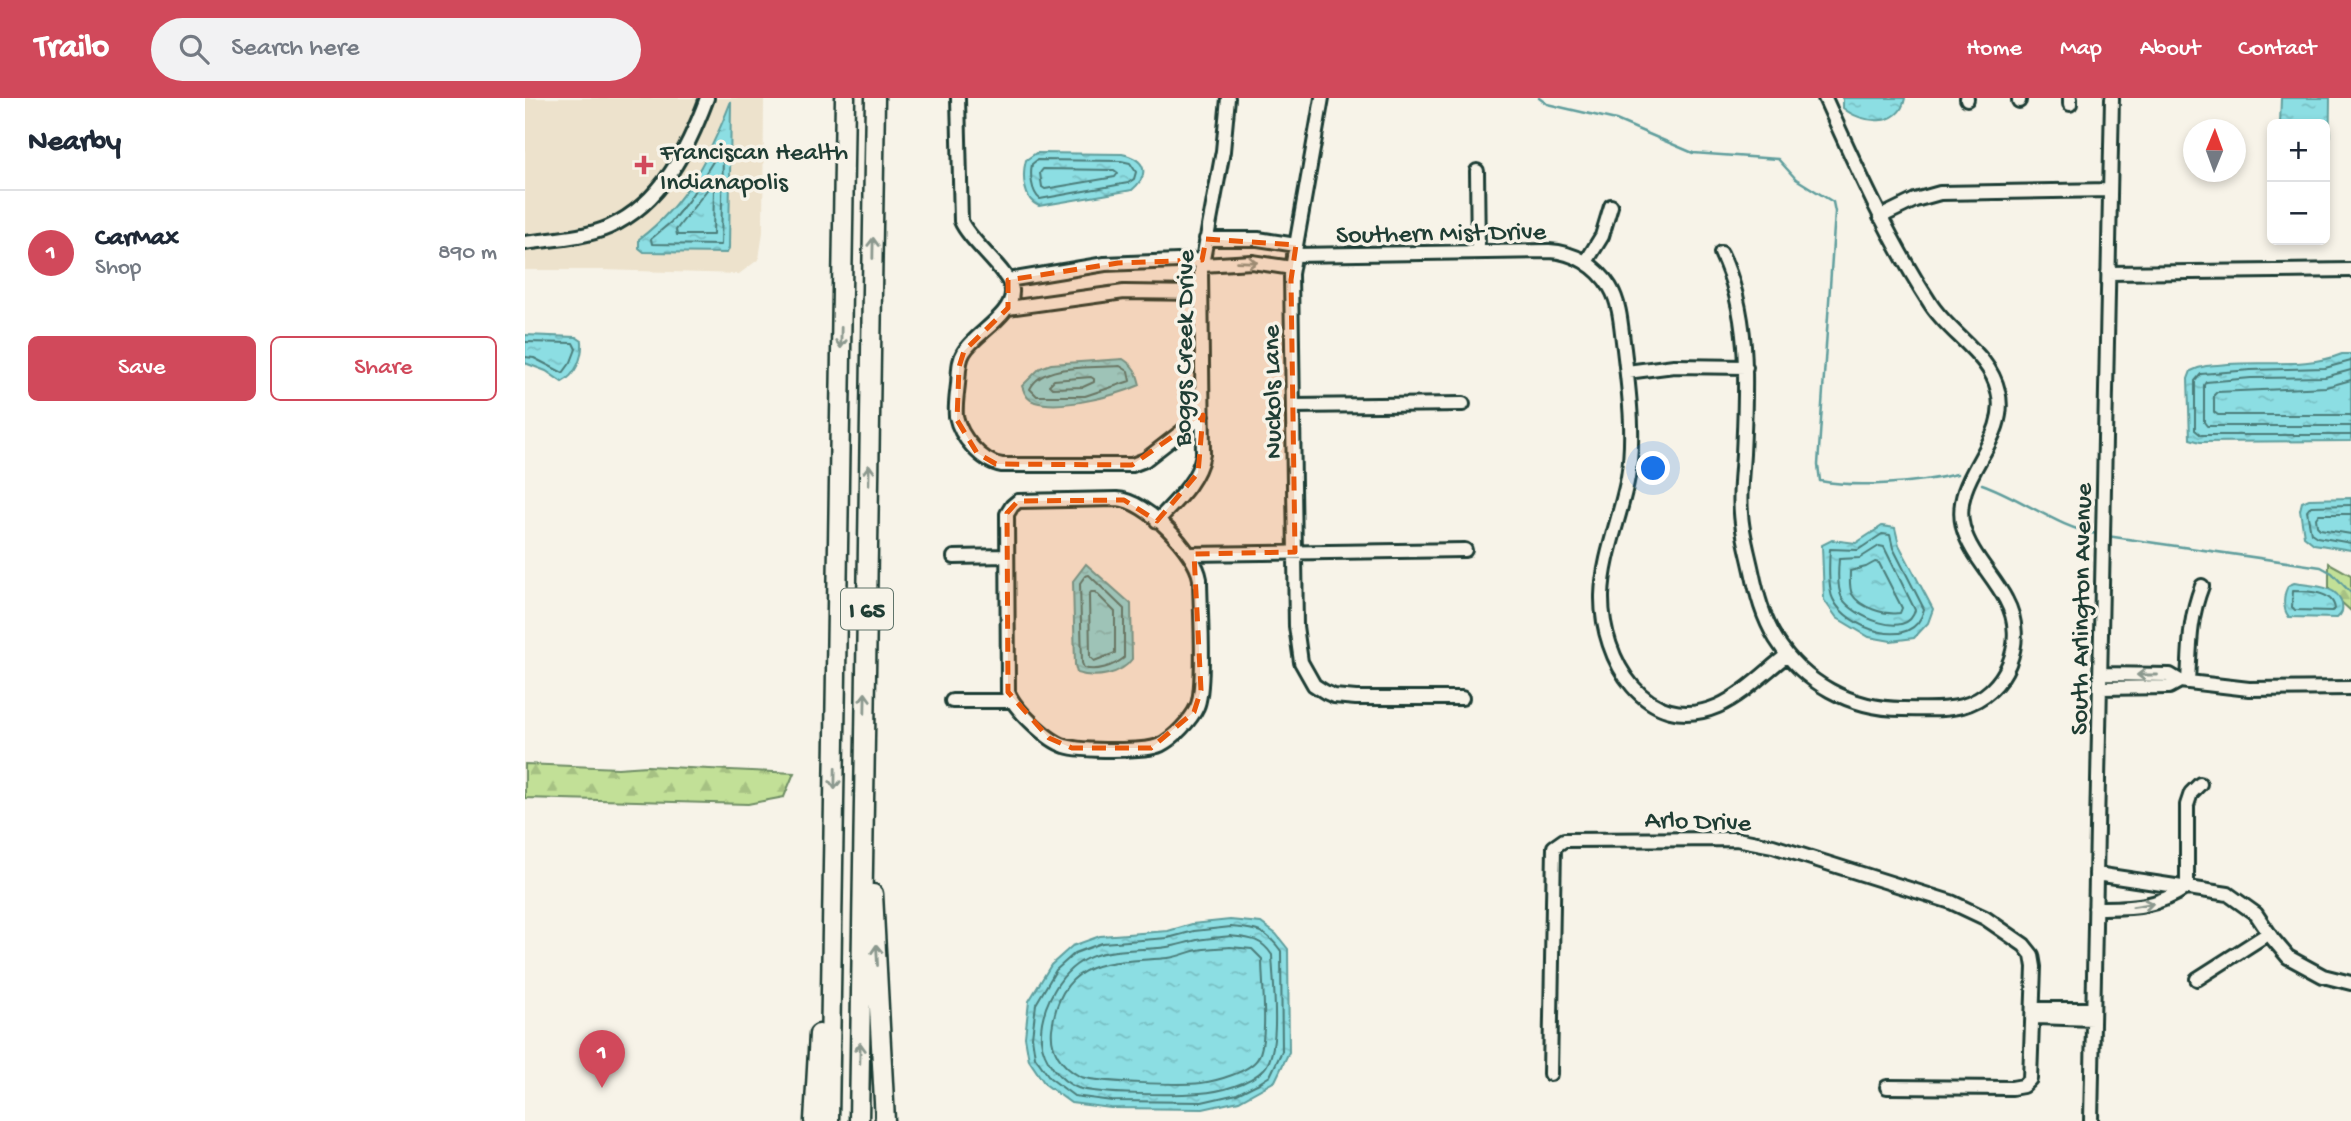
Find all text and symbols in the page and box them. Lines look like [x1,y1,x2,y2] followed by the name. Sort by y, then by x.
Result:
[151,18,641,81] search box
[35,30,109,68] text: Trailo
[175,30,213,68] icon: search
[231,34,359,65] text: Search here
[1966,35,2022,64] text: Home
[2060,35,2102,64] text: Map
[2140,35,2200,64] text: About
[2238,35,2316,64] text: Contact
[2183,119,2246,182] north arrow
[2267,119,2330,245] map controls
[2267,119,2330,182] button: +
[28,126,121,161] text: Nearby
[659,139,848,200] place label: Franciscan Health Indianapolis
[634,155,654,175] marker: Franciscan Health Indianapolis
[2267,182,2330,245] button: −
[1336,218,1547,253] street label: Southern Mist Drive
[95,224,179,255] text: CarMax
[866,237,879,260] one-way arrow
[46,240,56,267] text: 1
[438,240,497,267] text: 890 m
[1169,249,1204,448] street label: Boggs Creek Drive
[95,255,141,282] text: Shop
[1235,256,1258,269] one-way arrow
[1258,324,1291,459] street label: Nuckols Lane
[834,326,848,349] one-way arrow
[28,336,256,401] button: Save
[270,336,497,401] button: Share
[1636,451,1670,485] your location
[862,464,876,487] one-way arrow
[2066,482,2101,736] street label: South Arlington Avenue
[841,588,893,630] road number: I 65
[2135,668,2158,681] one-way arrow
[859,692,872,715] one-way arrow
[828,767,841,790] one-way arrow
[1644,806,1752,841] street label: Arlo Drive
[2132,899,2154,912] one-way arrow
[870,944,883,967] one-way arrow
[579,1030,625,1088] pin: 1
[853,1042,867,1065] one-way arrow

